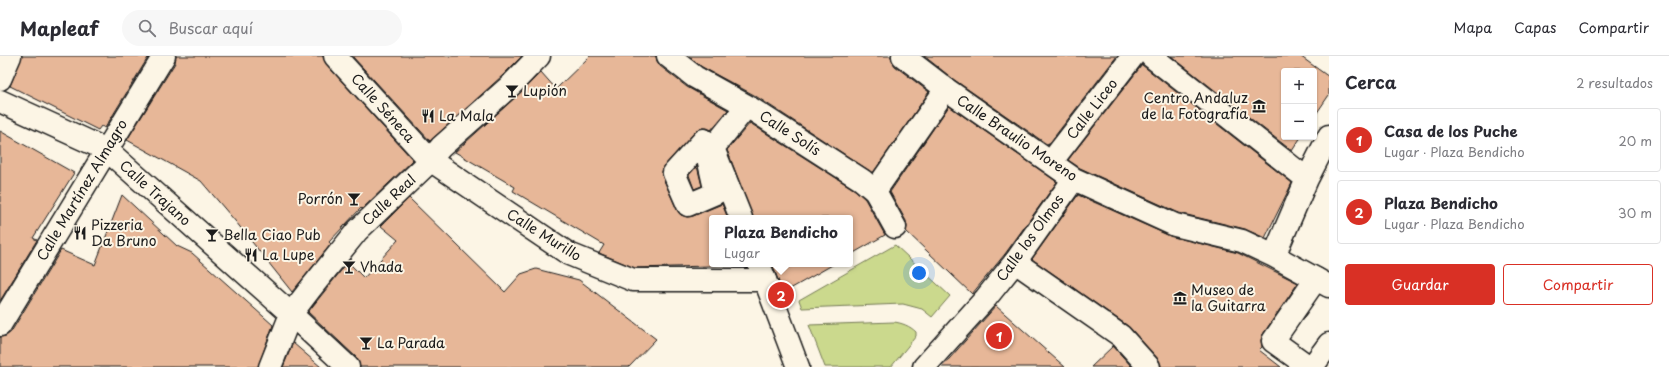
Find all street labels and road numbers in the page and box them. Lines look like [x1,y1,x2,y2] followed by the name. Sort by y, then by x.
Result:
[346,68,420,147] street label: Calle Séneca
[1061,74,1122,144] street label: Calle Liceo
[953,89,1082,186] street label: Calle Braulio Moreno
[755,105,825,160] street label: Calle Solís
[31,115,132,264] street label: Calle Martínez Almagro
[115,155,196,231] street label: Calle Trajano
[357,169,420,230] street label: Calle Real
[991,190,1068,285] street label: Calle los Olmos
[503,203,586,266] street label: Calle Murillo

